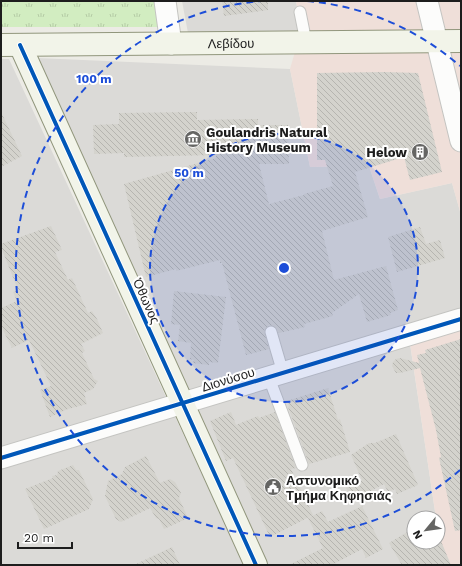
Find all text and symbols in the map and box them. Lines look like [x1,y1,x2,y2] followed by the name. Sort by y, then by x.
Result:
[208,36,254,51] street label: Λεβίδου
[76,72,112,86] text: 100 m
[206,125,328,155] place label: Goulandris Natural History Museum
[183,129,203,149] museum icon: Goulandris Natural History Museum
[410,142,430,162] building icon: Helow
[366,145,407,160] place label: Helow
[174,166,204,180] text: 50 m
[277,261,291,275] centre of rings
[130,276,163,326] street label: Όθωνος
[200,364,257,395] street label: Διονύσου
[286,473,392,503] place label: Αστυνομικό Τμήμα Κηφησιάς
[263,477,283,497] public building icon: Αστυνομικό Τμήμα Κηφησιάς
[406,510,446,550] north arrow
[18,524,72,550] scale bar
[410,528,425,541] text: N
[24,531,54,545] text: 20 m

